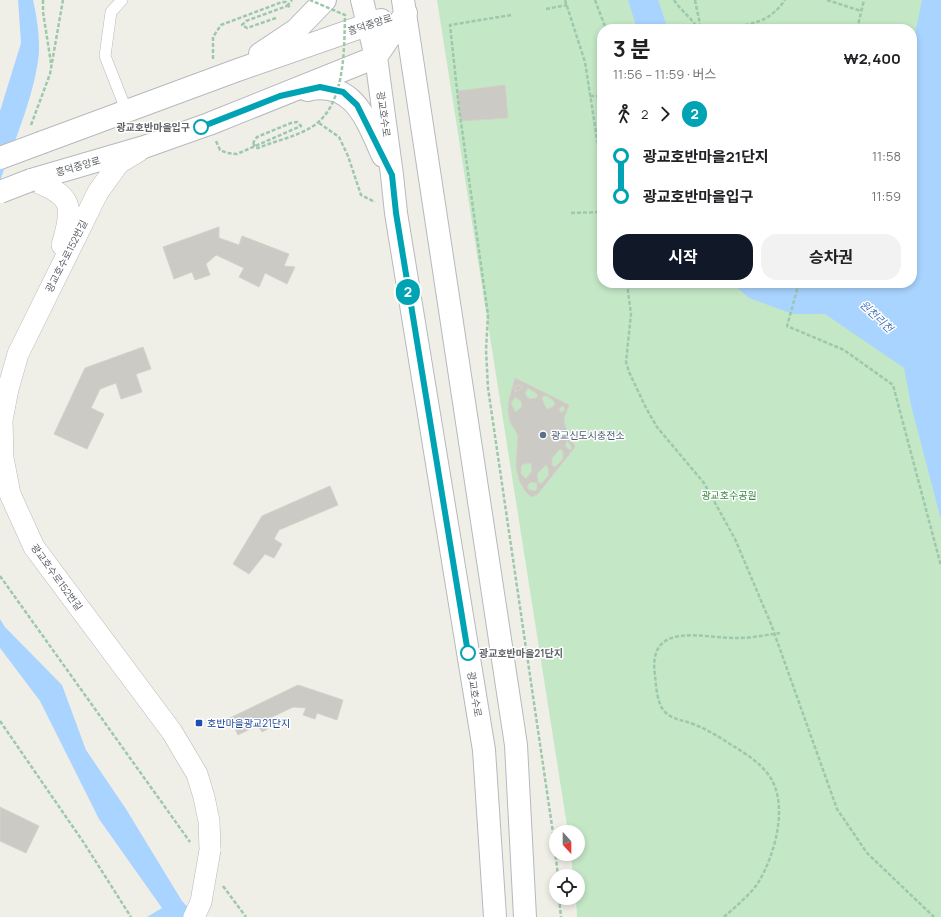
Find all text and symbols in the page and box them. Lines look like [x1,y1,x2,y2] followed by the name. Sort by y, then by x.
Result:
[346,10,394,38] street label: 흥덕중앙로
[613,34,650,64] text: 3 분
[843,48,901,69] text: ₩2,400
[613,65,717,83] text: 11:56 – 11:59 · 버스
[374,90,394,138] street label: 광교호수로
[613,103,635,125] icon: walk
[654,103,676,125] icon: forward
[690,104,699,123] text: 2
[641,105,648,123] text: 2
[193,119,209,135] marker: 광교호반마을입구
[116,120,190,134] place label: 광교호반마을입구
[643,146,769,167] text: 광교호반마을21단지
[872,147,901,165] text: 11:58
[54,153,102,179] street label: 흥덕중앙로
[643,186,753,207] text: 광교호반마을입구
[871,187,901,205] text: 11:59
[42,217,90,295] street label: 광교호수로152번길
[613,234,753,280] button: 시작
[761,234,901,280] button: 승차권
[395,279,421,305] line badge: 2
[404,282,412,301] text: 2
[857,297,898,337] water label: 원천리천
[551,428,625,442] place label: 광교신도시충전소
[538,430,548,440] marker: 광교신도시충전소
[701,488,757,502] park label: 광교호수공원
[28,541,86,613] street label: 광교호수로152번길
[460,645,476,661] marker: 광교호반마을21단지
[479,646,563,660] place label: 광교호반마을21단지
[464,670,486,718] street label: 광교호수로
[207,716,290,730] place label: 호반마을광교21단지
[194,718,204,728] marker: 호반마을광교21단지
[549,825,585,861] north arrow
[549,825,585,905] map controls
[549,869,585,905] button: locate

